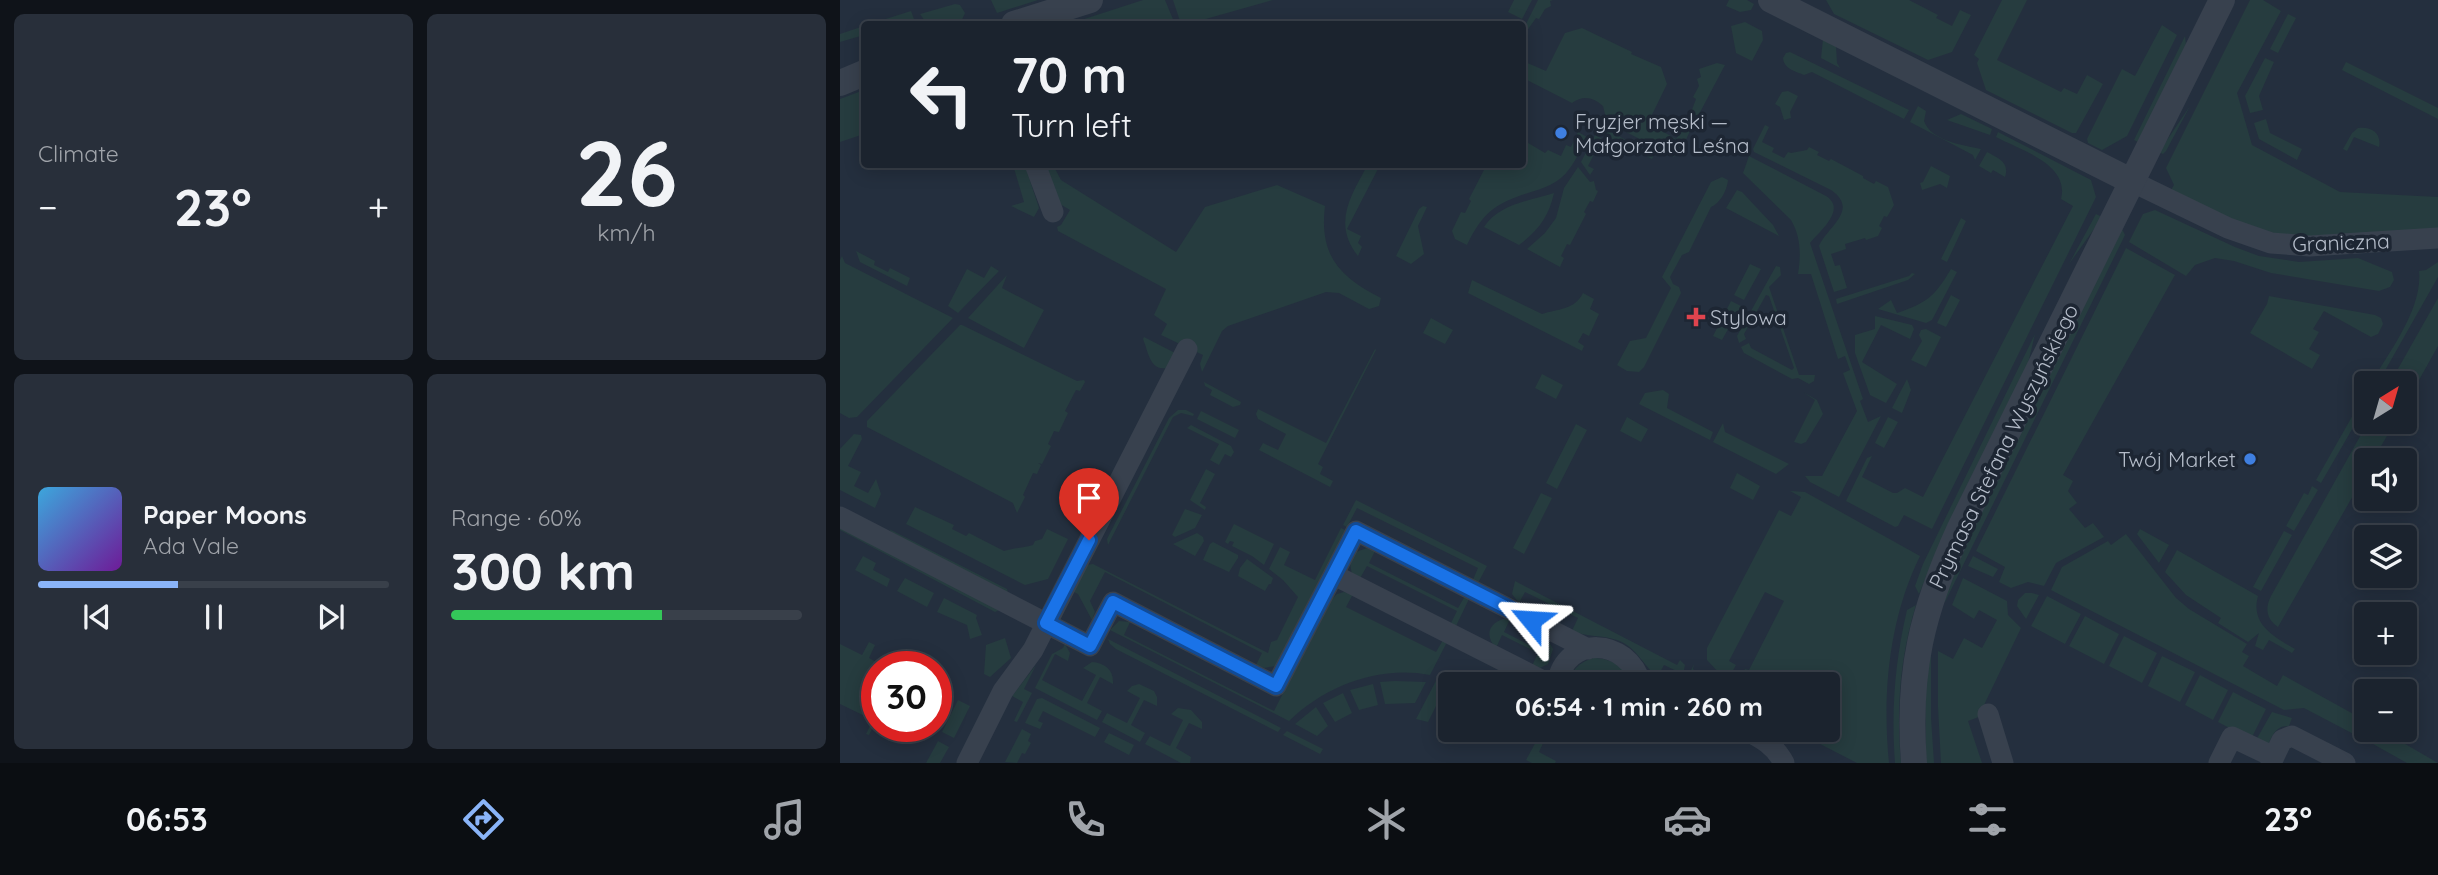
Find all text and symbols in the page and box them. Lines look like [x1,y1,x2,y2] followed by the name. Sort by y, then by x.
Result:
[1011,44,1127,105] text: 70 m
[896,49,987,140] icon: left
[1011,105,1132,145] text: Turn left
[1575,108,1750,158] place label: Fryzjer męski — Małgorzata Leśna
[575,115,678,229] text: 26
[1553,125,1569,141] marker: Fryzjer męski — Małgorzata Leśna
[38,139,119,168] text: Climate
[174,174,252,239] text: 23°
[38,183,58,231] text: −
[368,183,389,231] text: +
[597,218,656,247] text: km/h
[2292,227,2390,257] street label: Graniczna
[1923,300,2083,592] street label: Prymasa Stefana Wyszyńskiego
[1710,304,1787,330] place label: Stylowa
[1688,309,1704,325] marker: Stylowa
[2354,371,2417,434] north arrow
[2354,371,2417,742] map controls
[2118,446,2236,472] place label: Twój Market
[2354,448,2417,511] button: sound
[2242,451,2258,467] marker: Twój Market
[1059,468,1119,540] pin
[1070,479,1108,517] icon: arrive
[143,498,307,531] text: Paper Moons
[451,503,582,532] text: Range · 60%
[2354,525,2417,588] button: layers
[143,531,239,560] text: Ada Vale
[451,538,635,603] text: 300 km
[1494,583,1568,657] position arrow
[78,598,116,636] icon: previous
[195,598,233,636] icon: pause
[312,598,350,636] icon: next
[2354,602,2417,665] button: +
[861,651,952,742] speed limit sign: 30
[2354,679,2417,742] button: −
[1515,690,1763,723] text: 06:54 · 1 min · 260 m
[459,795,508,844] icon: directions
[760,795,809,844] icon: music
[1061,795,1110,844] icon: phone
[1362,795,1411,844] icon: climate
[1663,795,1712,844] icon: car
[1963,795,2012,844] icon: filters
[126,799,208,839] text: 06:53
[2264,799,2312,839] text: 23°

